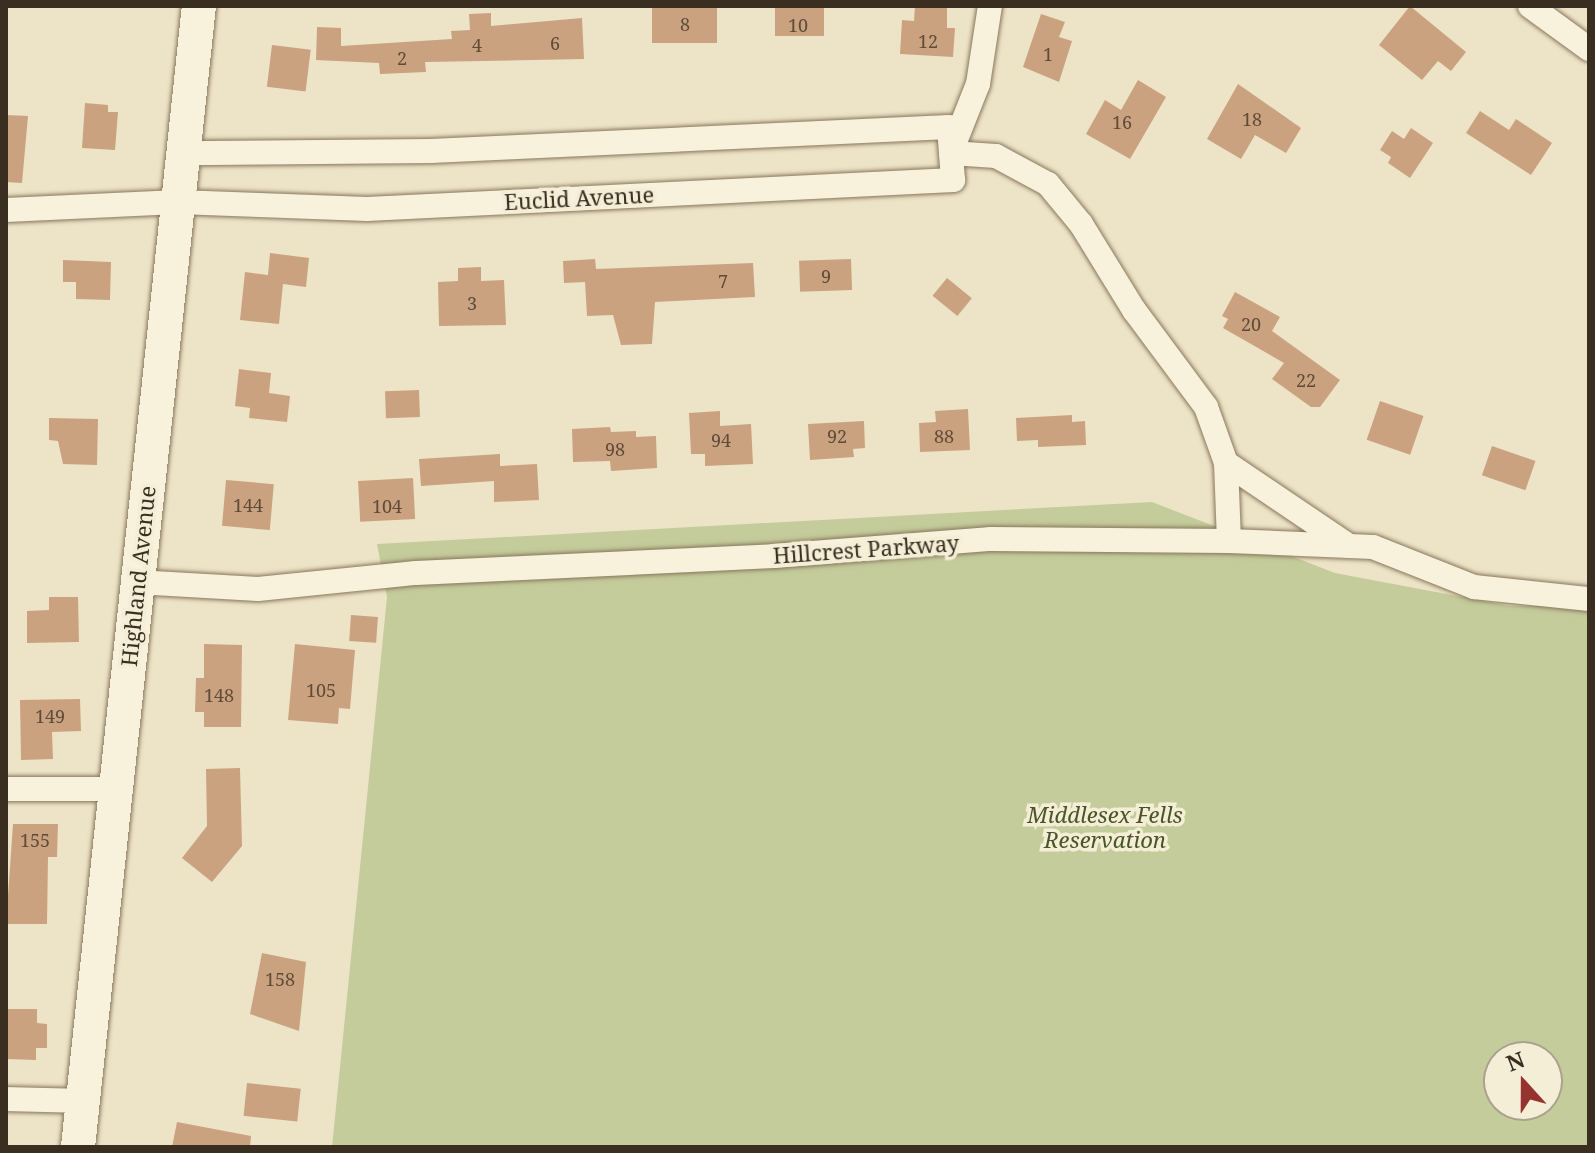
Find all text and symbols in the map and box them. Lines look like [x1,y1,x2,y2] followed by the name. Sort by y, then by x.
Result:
[680,13,690,35] house number: 8
[788,14,808,36] house number: 10
[918,30,938,52] house number: 12
[550,32,560,54] house number: 6
[472,34,482,56] house number: 4
[1043,43,1053,65] house number: 1
[397,47,407,69] house number: 2
[1242,108,1262,130] house number: 18
[1112,111,1132,133] house number: 16
[503,181,655,215] street label: Euclid Avenue
[821,265,831,287] house number: 9
[718,270,728,292] house number: 7
[467,292,477,314] house number: 3
[1241,313,1261,335] house number: 20
[1296,369,1316,391] house number: 22
[827,425,847,447] house number: 92
[934,425,954,447] house number: 88
[711,429,731,451] house number: 94
[605,438,625,460] house number: 98
[115,484,161,668] street label: Highland Avenue
[233,494,263,516] house number: 144
[372,495,402,517] house number: 104
[772,529,960,569] street label: Hillcrest Parkway
[306,679,336,701] house number: 105
[204,684,234,706] house number: 148
[35,705,65,727] house number: 149
[1027,801,1183,852] park label: Middlesex Fells Reservation
[20,829,50,851] house number: 155
[265,968,295,990] house number: 158
[1483,1041,1563,1121] north arrow
[1502,1043,1529,1078] text: N

